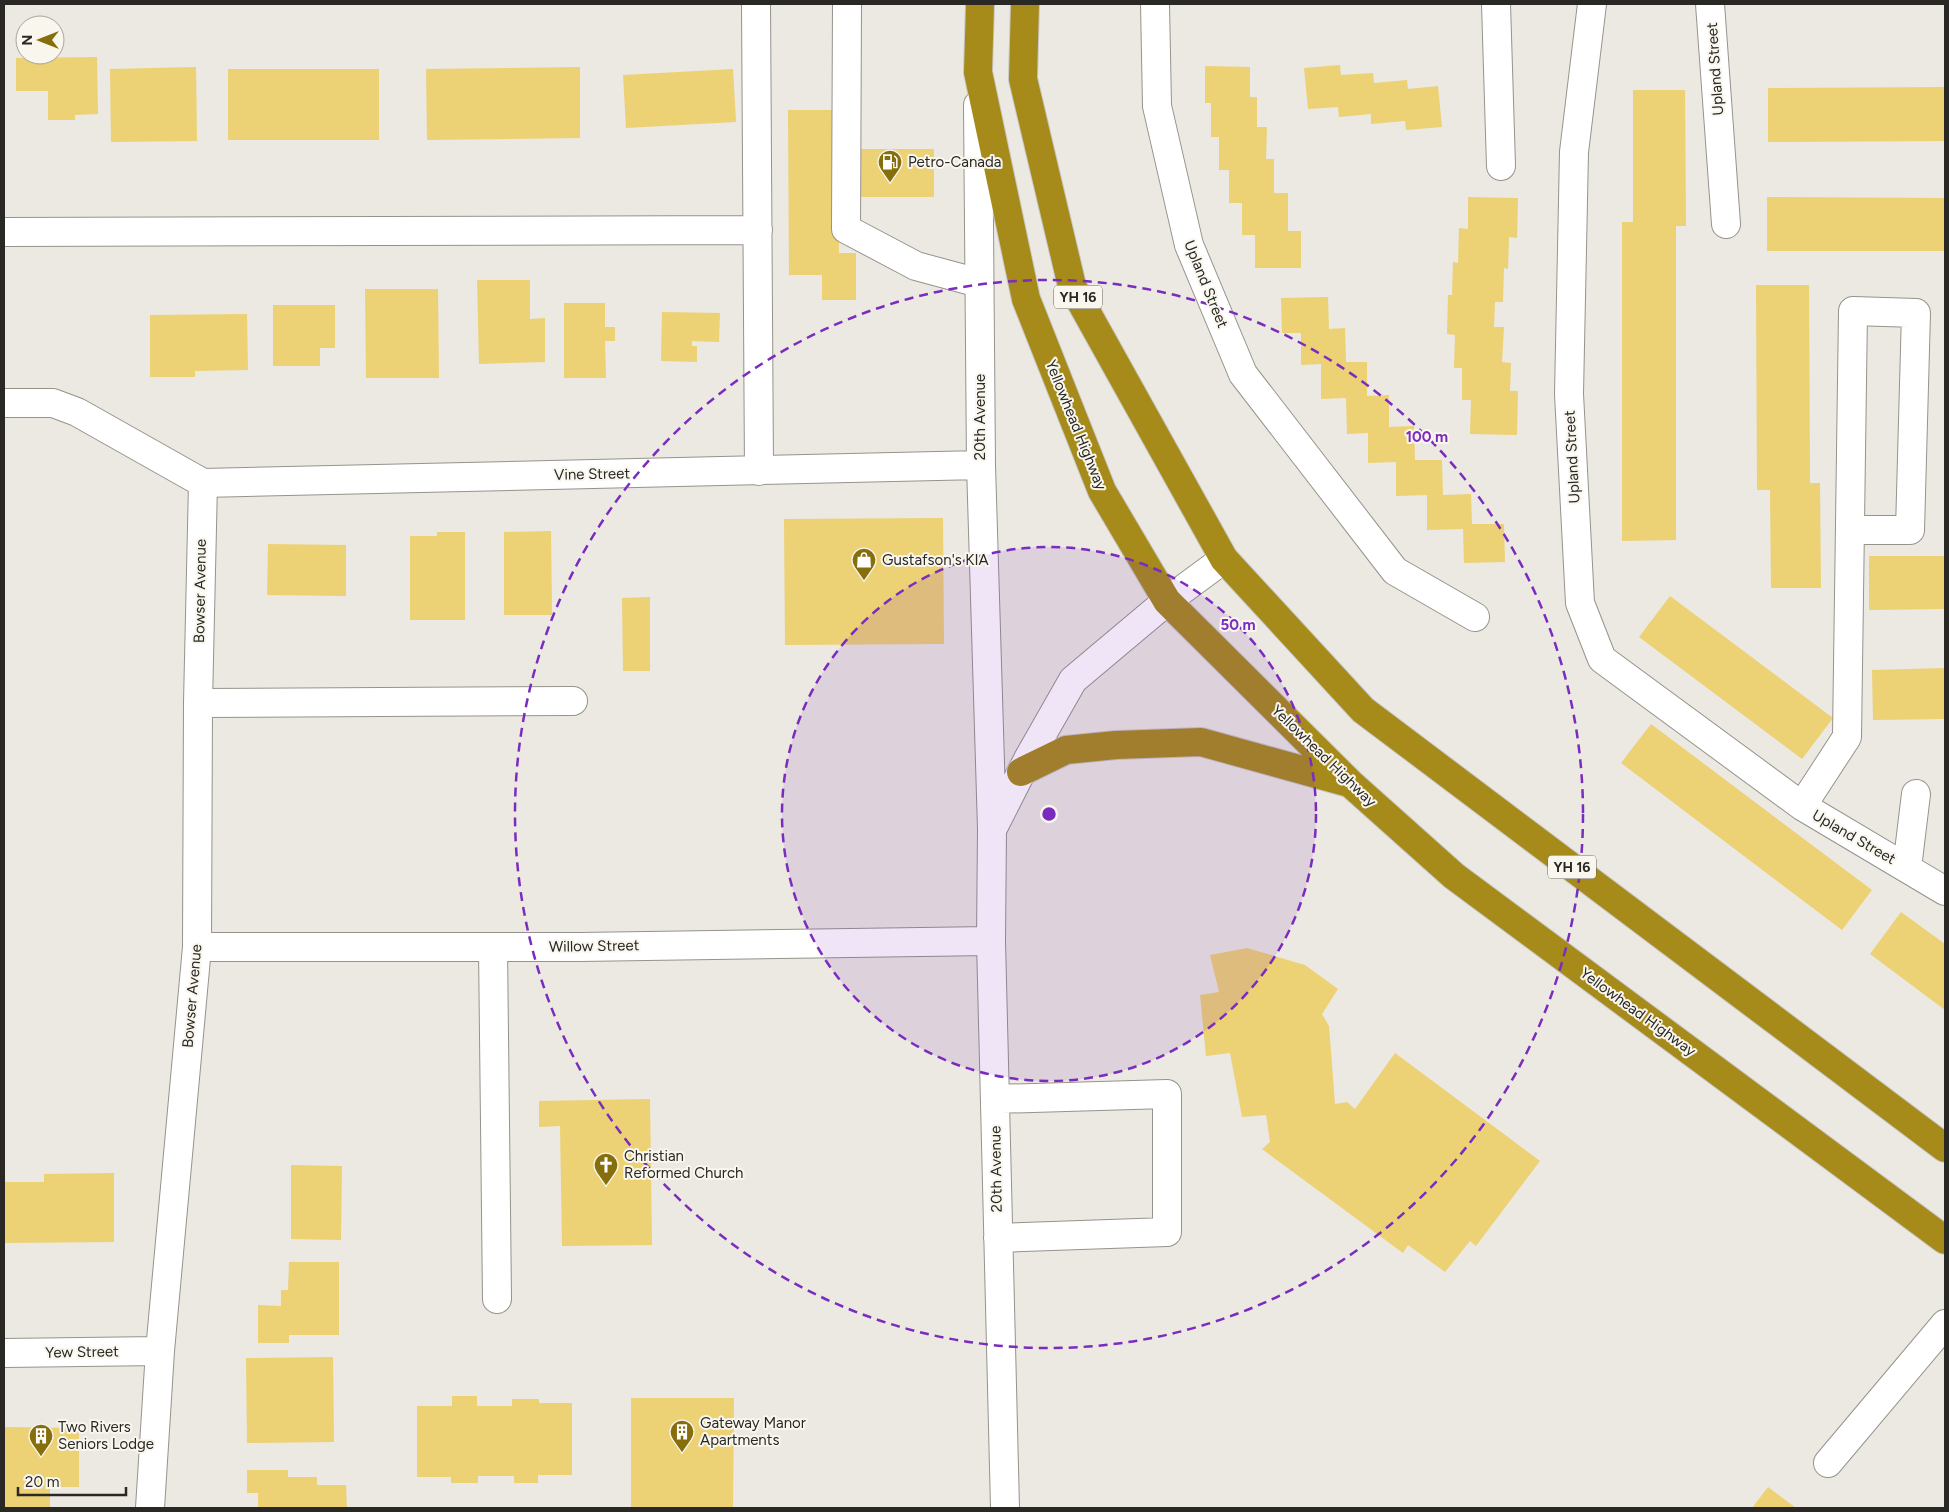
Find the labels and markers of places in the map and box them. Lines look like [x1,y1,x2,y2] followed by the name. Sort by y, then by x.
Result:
[877,149,903,183] fuel station icon: Petro-Canada
[908,153,1001,171] place label: Petro-Canada
[851,547,877,581] shop icon: Gustafson's KIA
[882,551,989,569] place label: Gustafson's KIA
[1040,805,1058,823] centre of rings
[624,1147,743,1182] place label: Christian Reformed Church
[593,1152,619,1186] church icon: Christian Reformed Church
[700,1414,806,1449] place label: Gateway Manor Apartments
[58,1418,154,1453] place label: Two Rivers Seniors Lodge
[669,1419,695,1453] building icon: Gateway Manor Apartments
[28,1423,54,1457] building icon: Two Rivers Seniors Lodge

